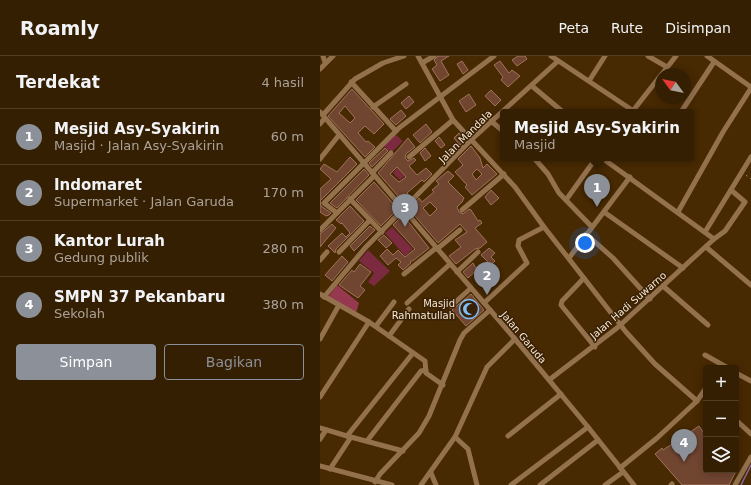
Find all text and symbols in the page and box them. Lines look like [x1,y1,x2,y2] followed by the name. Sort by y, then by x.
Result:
[20,17,99,39] text: Roamly
[558,20,589,36] text: Peta
[611,20,643,36] text: Rute
[665,20,731,36] text: Disimpan
[655,68,691,104] north arrow
[16,72,100,92] text: Terdekat
[261,75,304,90] text: 4 hasil
[436,108,494,166] street label: Jalan Mandala
[500,109,694,161] popup
[514,119,680,137] text: Mesjid Asy-Syakirin
[54,120,220,138] text: Mesjid Asy-Syakirin
[24,129,34,144] text: 1
[271,129,304,144] text: 60 m
[514,137,556,152] text: Masjid
[54,138,224,153] text: Masjid · Jalan Asy-Syakirin
[584,174,610,207] pin: 1
[54,176,142,194] text: Indomaret
[24,185,34,200] text: 2
[262,185,304,200] text: 170 m
[54,194,234,209] text: Supermarket · Jalan Garuda
[392,194,418,227] pin: 3
[54,232,165,250] text: Kantor Lurah
[575,233,595,253] your location
[24,241,34,256] text: 3
[262,241,304,256] text: 280 m
[54,250,149,265] text: Gedung publik
[474,262,500,295] pin: 2
[587,269,668,342] street label: Jalan Hadi Suwarno
[54,288,225,306] text: SMPN 37 Pekanbaru
[24,297,34,312] text: 4
[262,297,304,312] text: 380 m
[392,298,455,321] place label: Masjid Rahmatullah
[458,298,480,320] mosque icon: Masjid Rahmatullah
[54,306,105,321] text: Sekolah
[498,308,548,365] street label: Jalan Garuda
[16,344,156,380] button: Simpan
[164,344,304,380] button: Bagikan
[703,365,739,473] map controls
[703,365,739,401] button: +
[703,401,739,437] button: −
[671,429,697,462] pin: 4
[703,437,739,473] button: layers

